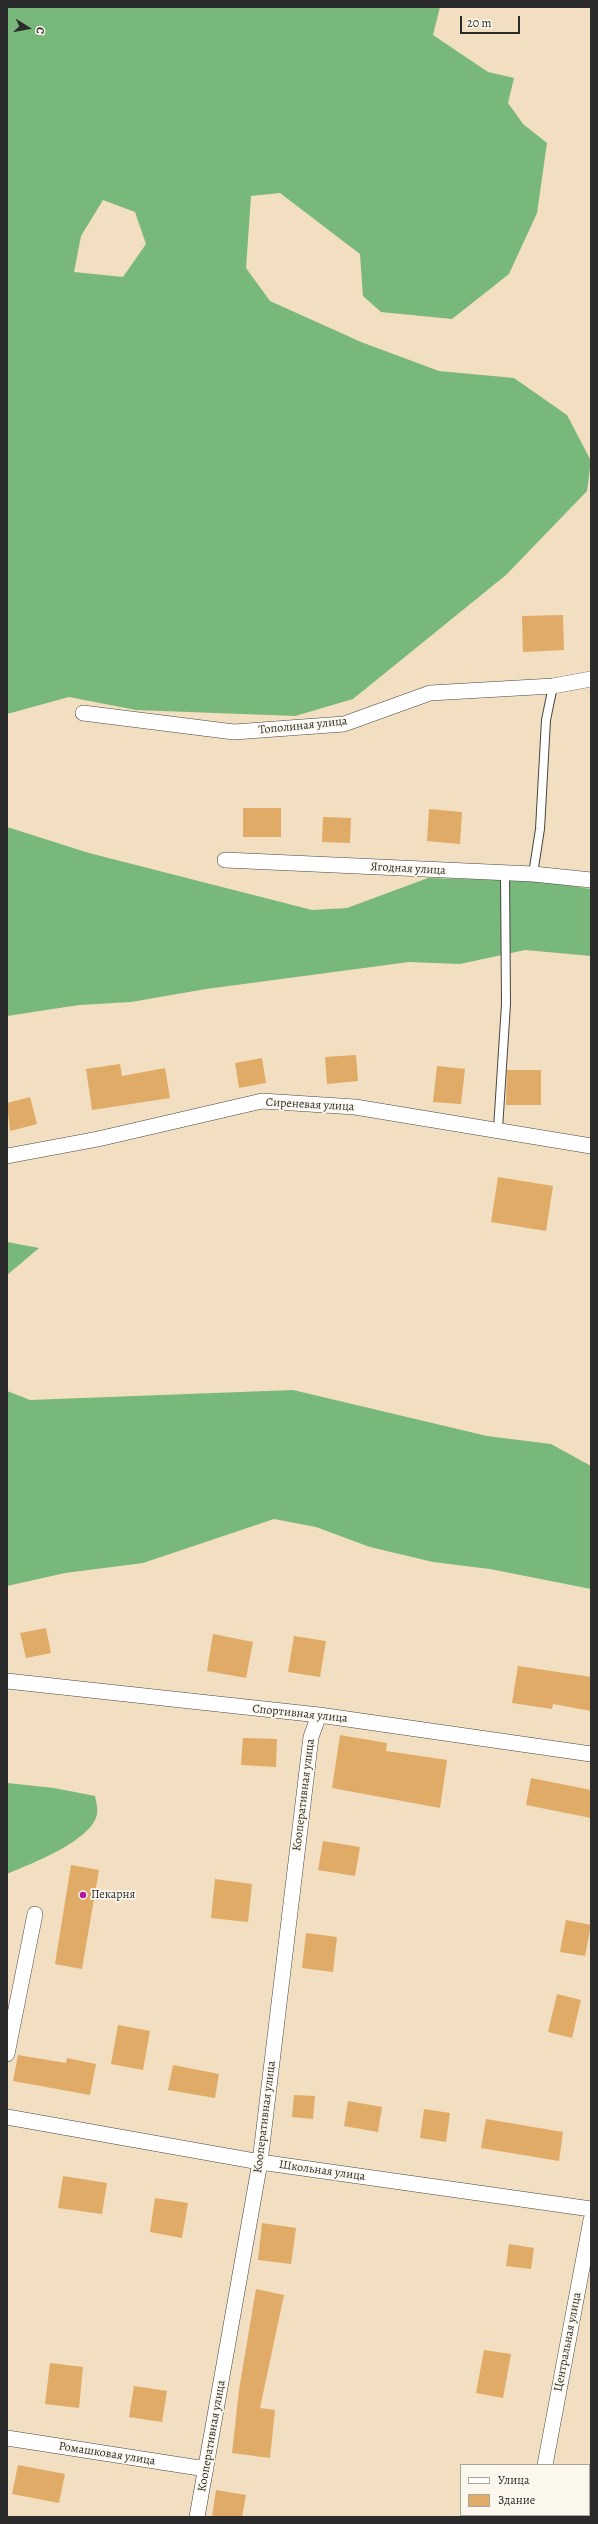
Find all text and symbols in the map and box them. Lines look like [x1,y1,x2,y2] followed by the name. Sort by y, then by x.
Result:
[8,8,48,48] north arrow
[462,8,522,34] scale bar
[467,15,491,31] text: 20 m
[32,26,48,35] text: С
[258,714,348,738] street label: Тополиная улица
[370,860,446,878] street label: Ягодная улица
[265,1095,355,1115] street label: Сиреневая улица
[252,1702,348,1726] street label: Спортивная улица
[290,1738,318,1852] street label: Кооперативная улица
[91,1888,135,1902] place label: Пекарня
[78,1890,88,1900] marker: Пекарня
[251,2060,279,2174] street label: Кооперативная улица
[278,2158,366,2184] street label: Школьная улица
[551,2291,585,2393] street label: Центральная улица
[195,2379,229,2493] street label: Кооперативная улица
[58,2439,156,2469] street label: Ромашковая улица
[460,2464,590,2516] legend
[498,2472,529,2488] text: Улица
[498,2492,535,2508] text: Здание

